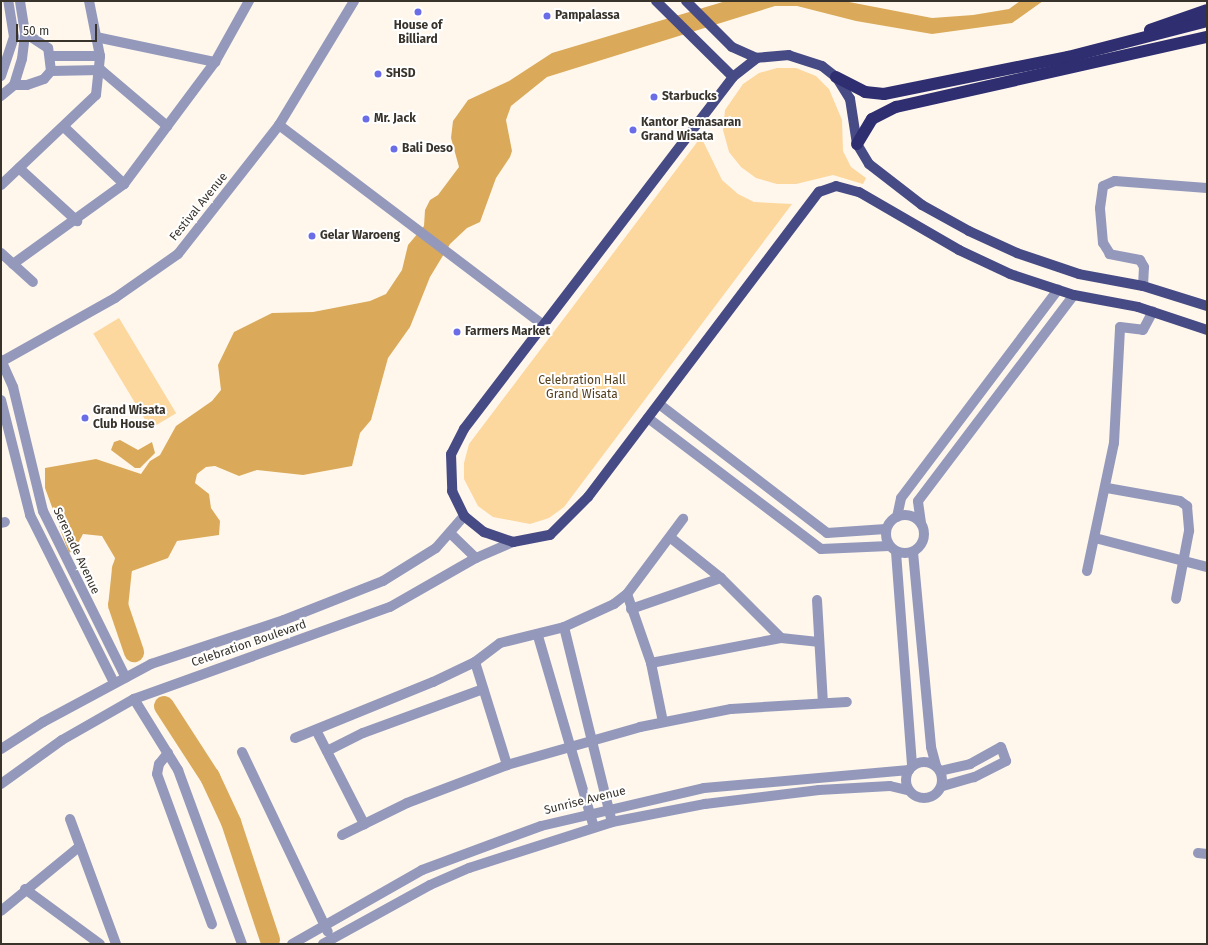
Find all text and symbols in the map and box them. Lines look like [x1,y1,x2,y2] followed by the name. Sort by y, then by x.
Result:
[413,7,423,17] marker: House of Billiard
[555,9,620,23] place label: Pampalassa
[542,11,552,21] marker: Pampalassa
[18,16,99,42] scale bar
[394,19,442,47] place label: House of Billiard
[23,24,49,38] text: 50 m
[386,67,416,81] place label: SHSD
[373,69,383,79] marker: SHSD
[662,90,717,104] place label: Starbucks
[649,92,659,102] marker: Starbucks
[374,112,416,126] place label: Mr. Jack
[361,114,371,124] marker: Mr. Jack
[641,116,741,144] place label: Kantor Pemasaran Grand Wisata
[628,125,638,135] marker: Kantor Pemasaran Grand Wisata
[402,142,453,156] place label: Bali Deso
[389,144,399,154] marker: Bali Deso
[167,170,231,244] street label: Festival Avenue
[320,229,400,243] place label: Gelar Waroeng
[307,231,317,241] marker: Gelar Waroeng
[465,325,550,339] place label: Farmers Market
[452,327,462,337] marker: Farmers Market
[538,374,626,402] park label: Celebration Hall Grand Wisata
[93,404,166,432] place label: Grand Wisata Club House
[80,413,90,423] marker: Grand Wisata Club House
[50,505,102,597] street label: Serenade Avenue
[190,618,308,670] street label: Celebration Boulevard
[543,784,627,818] street label: Sunrise Avenue

